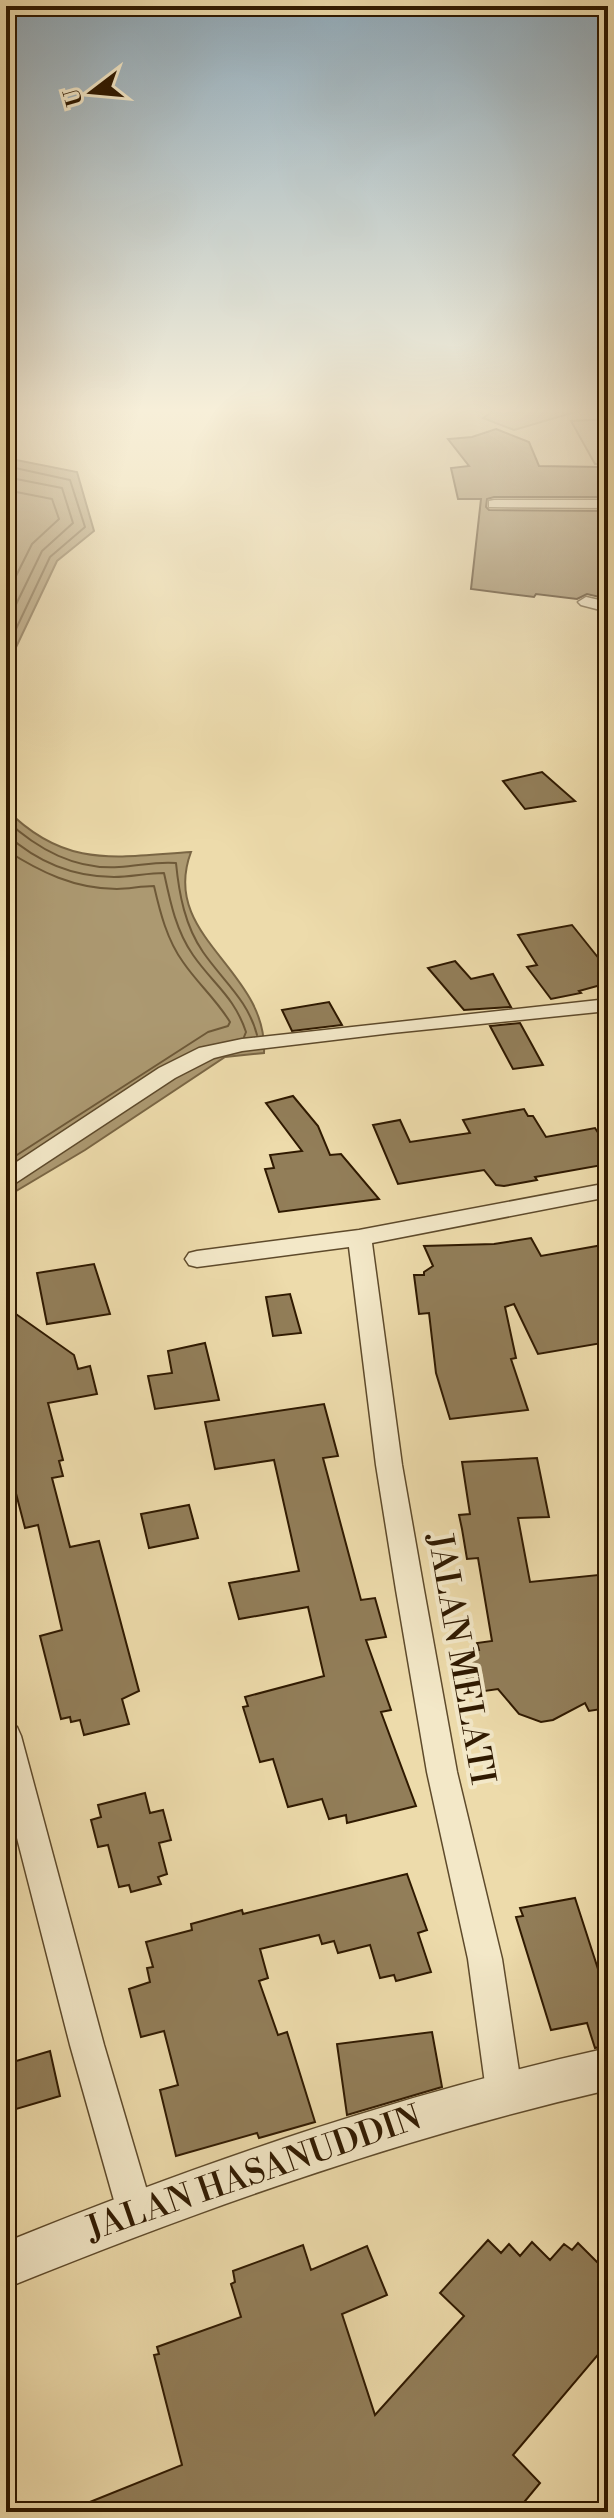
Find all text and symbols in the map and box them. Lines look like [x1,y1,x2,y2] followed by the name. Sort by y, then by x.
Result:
[52,52,132,132] north arrow
[59,85,90,109] text: U
[417,1529,503,1788] street label: JALAN MELATI
[80,2097,427,2251] street label: JALAN HASANUDDIN

